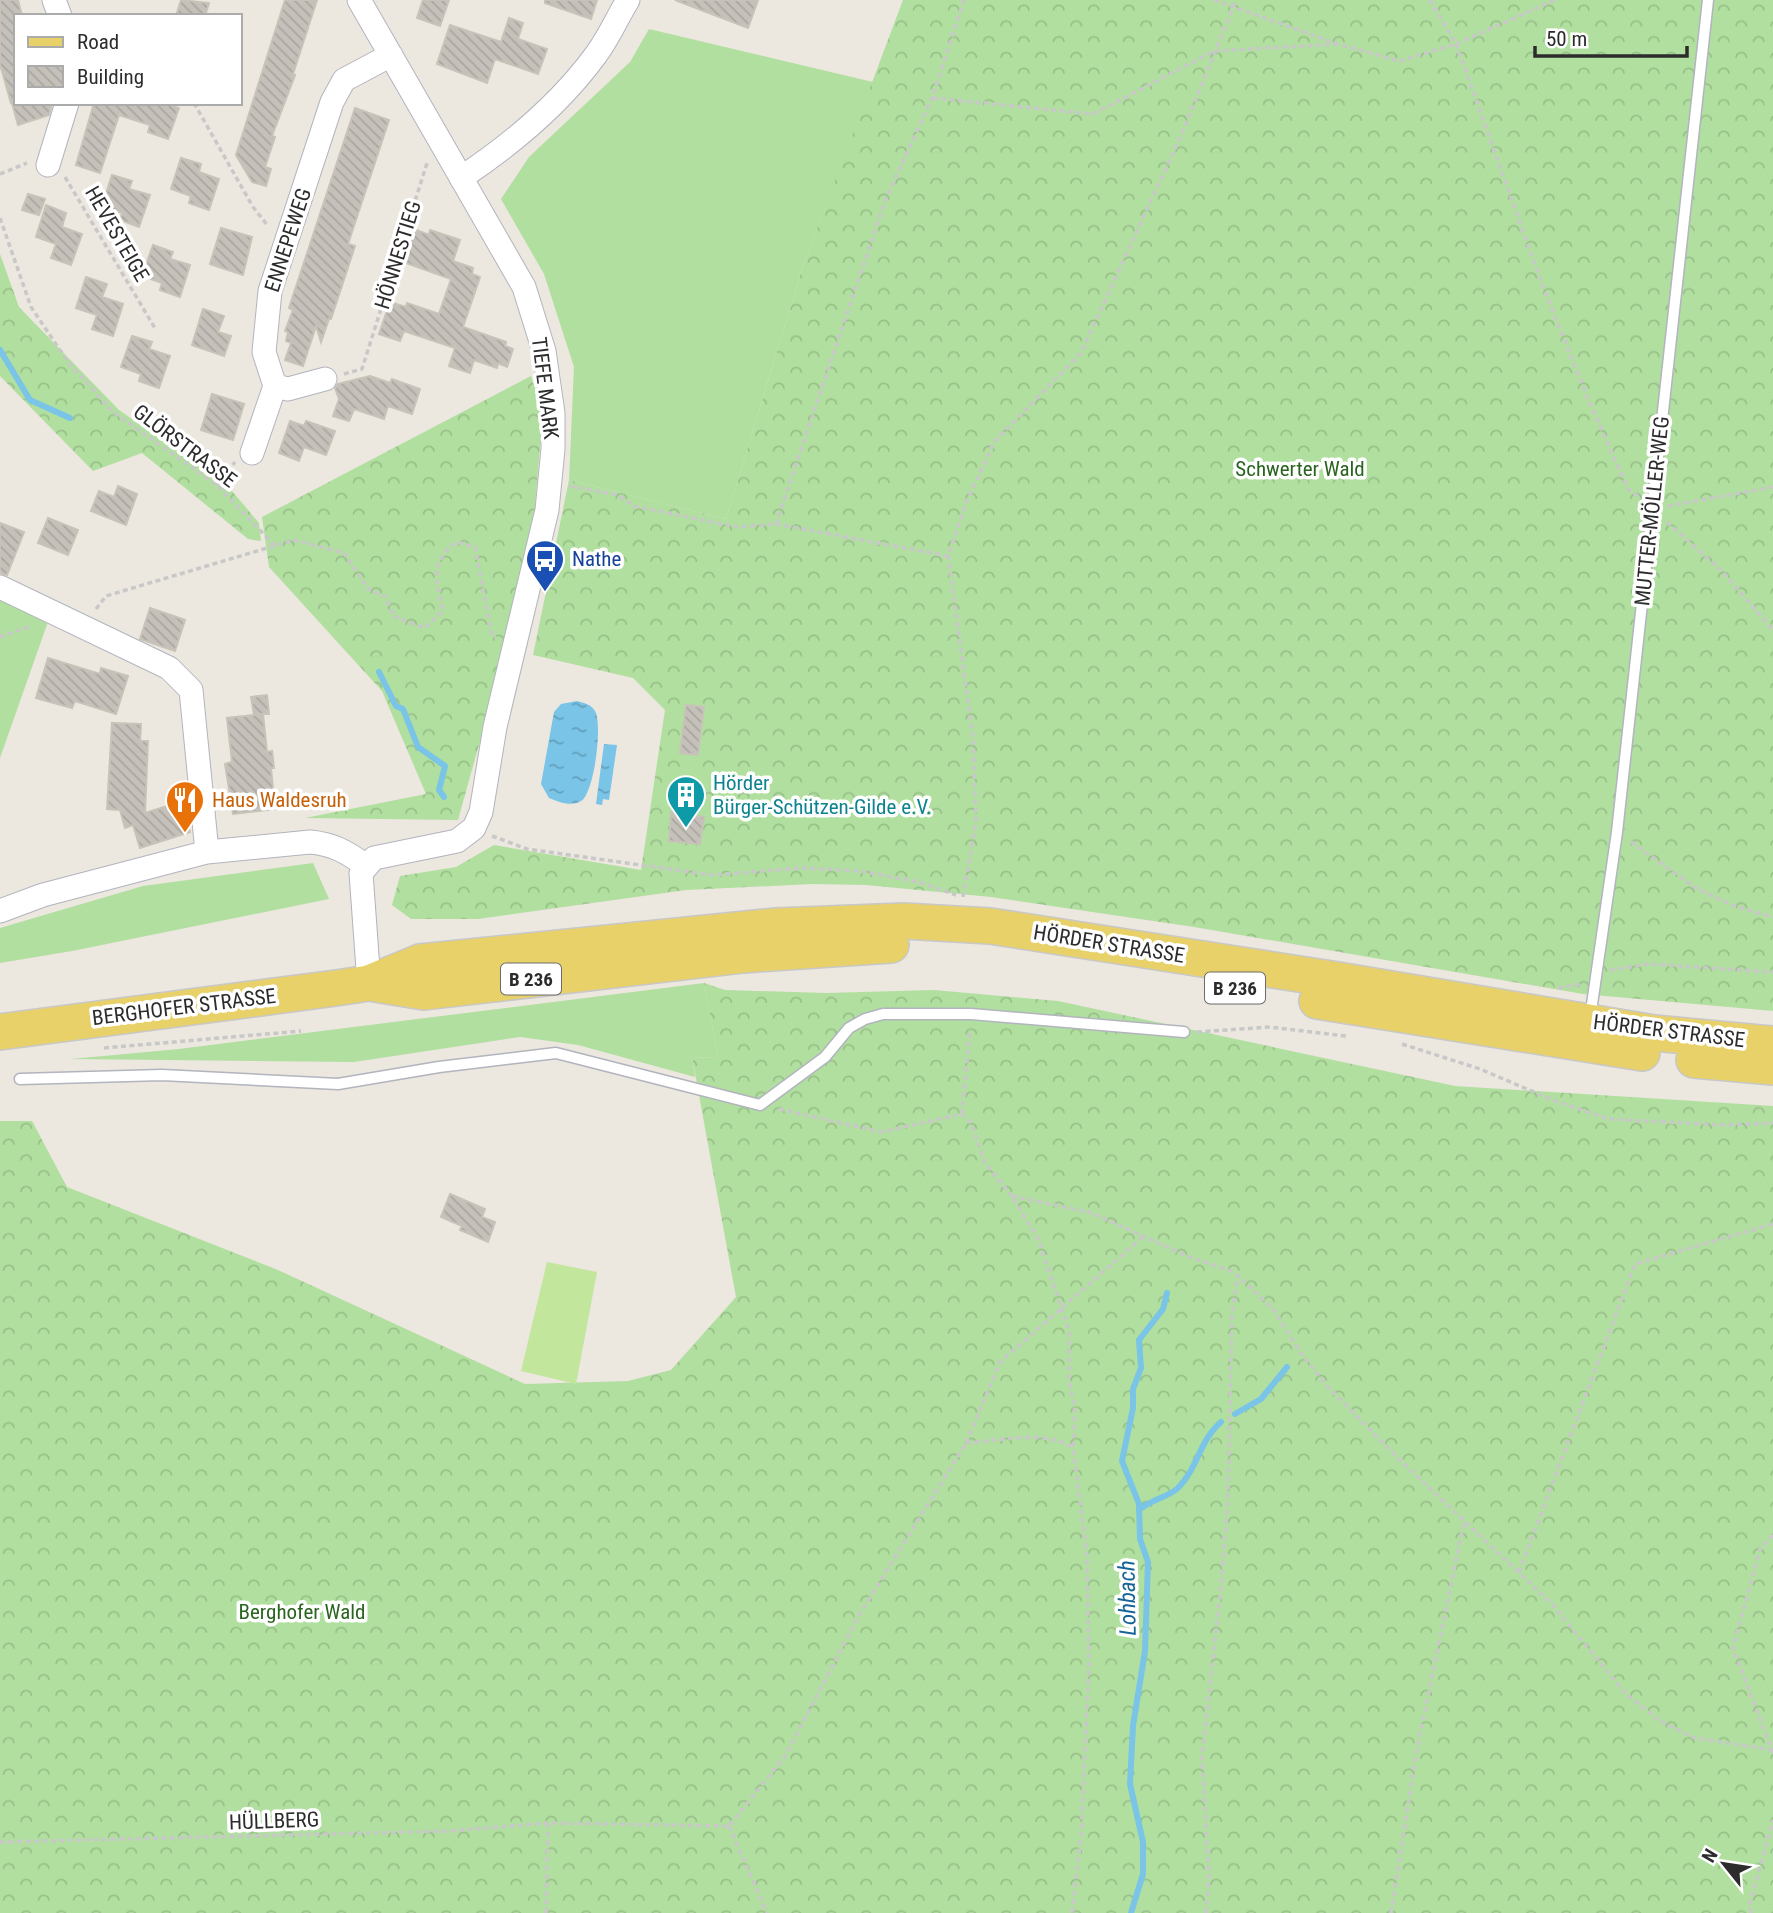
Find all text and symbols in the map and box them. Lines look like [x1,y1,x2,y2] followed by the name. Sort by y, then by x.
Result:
[14,14,242,105] legend
[1535,14,1687,58] scale bar
[1546,27,1587,51] text: 50 m
[77,30,119,54] text: Road
[77,65,144,89] text: Building
[80,182,154,286] street label: HEVESTEIGE
[260,185,316,295] street label: ENNEPEWEG
[370,198,426,312] street label: HÖNNESTIEG
[527,336,563,441] street label: TIEFE MARK
[129,399,241,493] street label: GLÖRSTRASSE
[1630,415,1674,607] street label: MUTTER-MÖLLER-WEG
[1235,457,1365,481] park label: Schwerter Wald
[524,538,566,593] bus stop icon: Nathe
[572,547,621,571] place label: Nathe
[713,771,932,819] place label: Hörder Bürger-Schützen-Gilde e.V.
[665,774,707,829] building icon: Hörder Bürger-Schützen-Gilde e.V.
[164,779,206,834] restaurant icon: Haus Waldesruh
[212,788,347,812] place label: Haus Waldesruh
[1032,920,1186,968] street label: HÖRDER STRASSE
[501,964,561,995] road number: B 236
[1205,972,1265,1004] road number: B 236
[91,984,277,1030] street label: BERGHOFER STRASSE
[1592,1010,1746,1052] street label: HÖRDER STRASSE
[1113,1560,1142,1636] water label: Lohbach
[239,1600,365,1624] park label: Berghofer Wald
[228,1807,320,1835] street label: HÜLLBERG
[1689,1829,1759,1899] north arrow
[1697,1845,1723,1867] text: N

